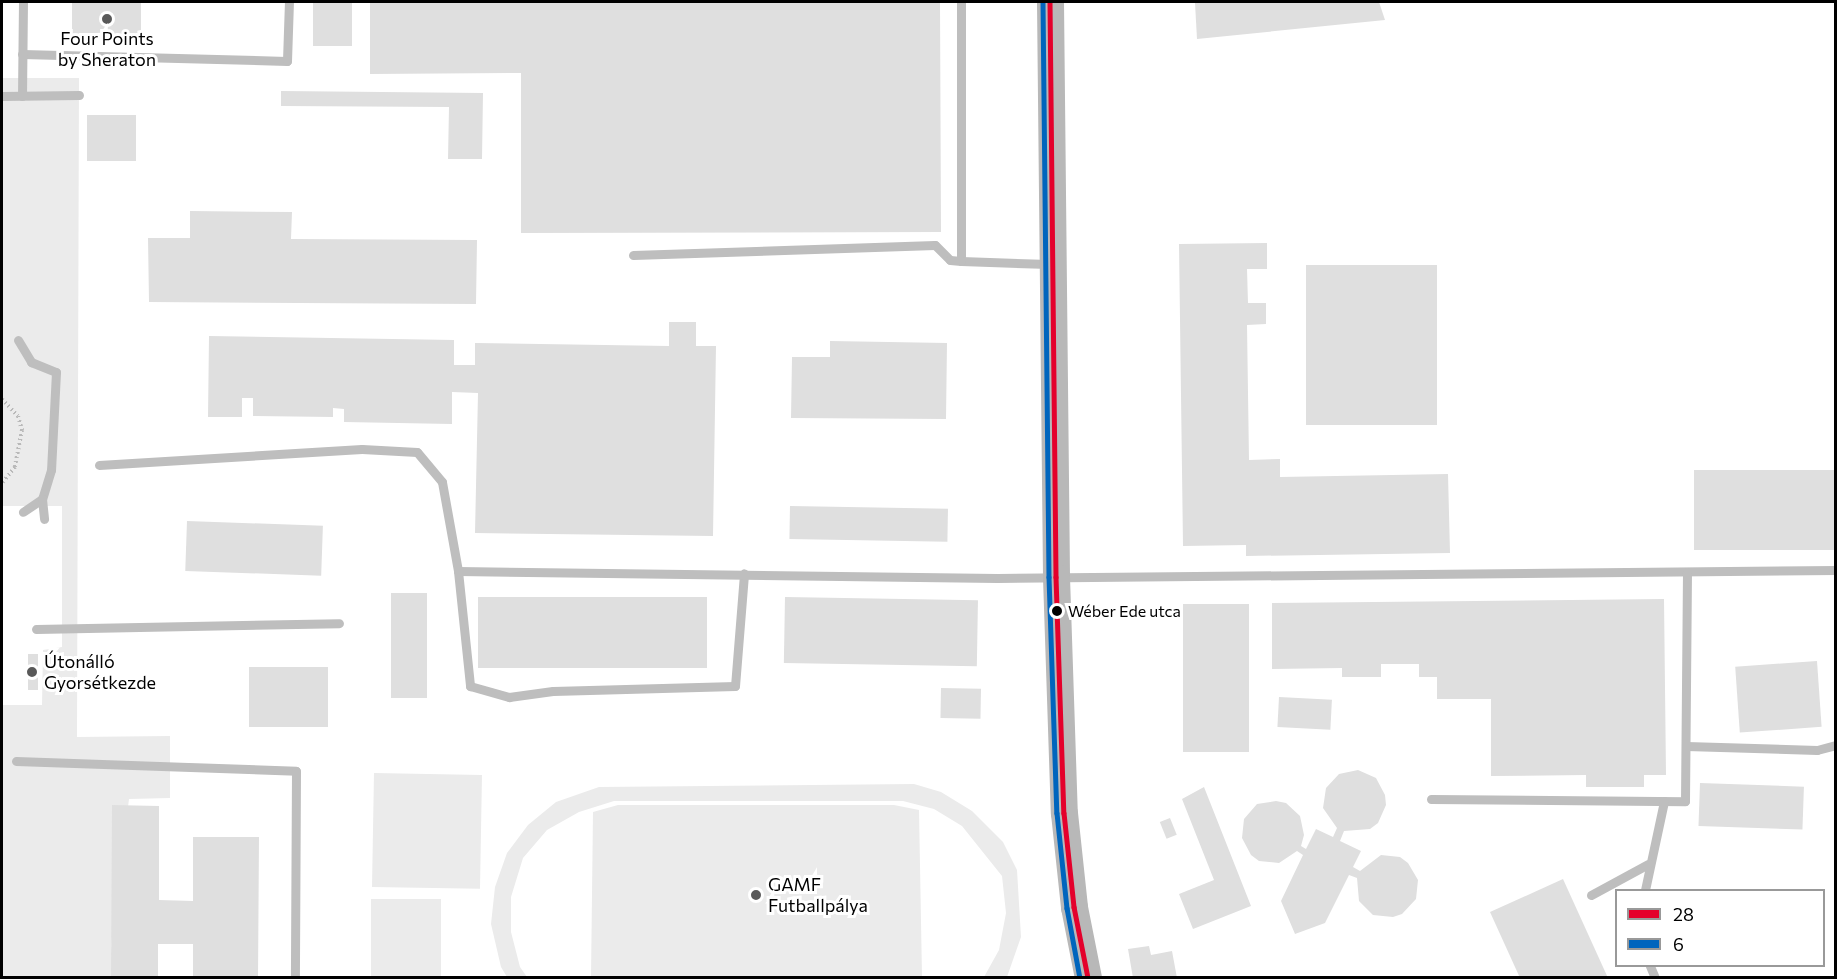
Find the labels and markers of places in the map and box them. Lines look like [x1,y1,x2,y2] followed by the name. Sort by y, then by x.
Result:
[100,12,114,26] marker: Four Points by Sheraton
[58,28,156,70] place label: Four Points by Sheraton
[1068,601,1181,621] place label: Wéber Ede utca
[1051,605,1063,617] marker: Wéber Ede utca
[44,651,156,694] place label: Útonálló Gyorsétkezde
[25,665,39,679] marker: Útonálló Gyorsétkezde
[768,874,868,916] place label: GAMF Futballpálya
[749,888,763,902] marker: GAMF Futballpálya

